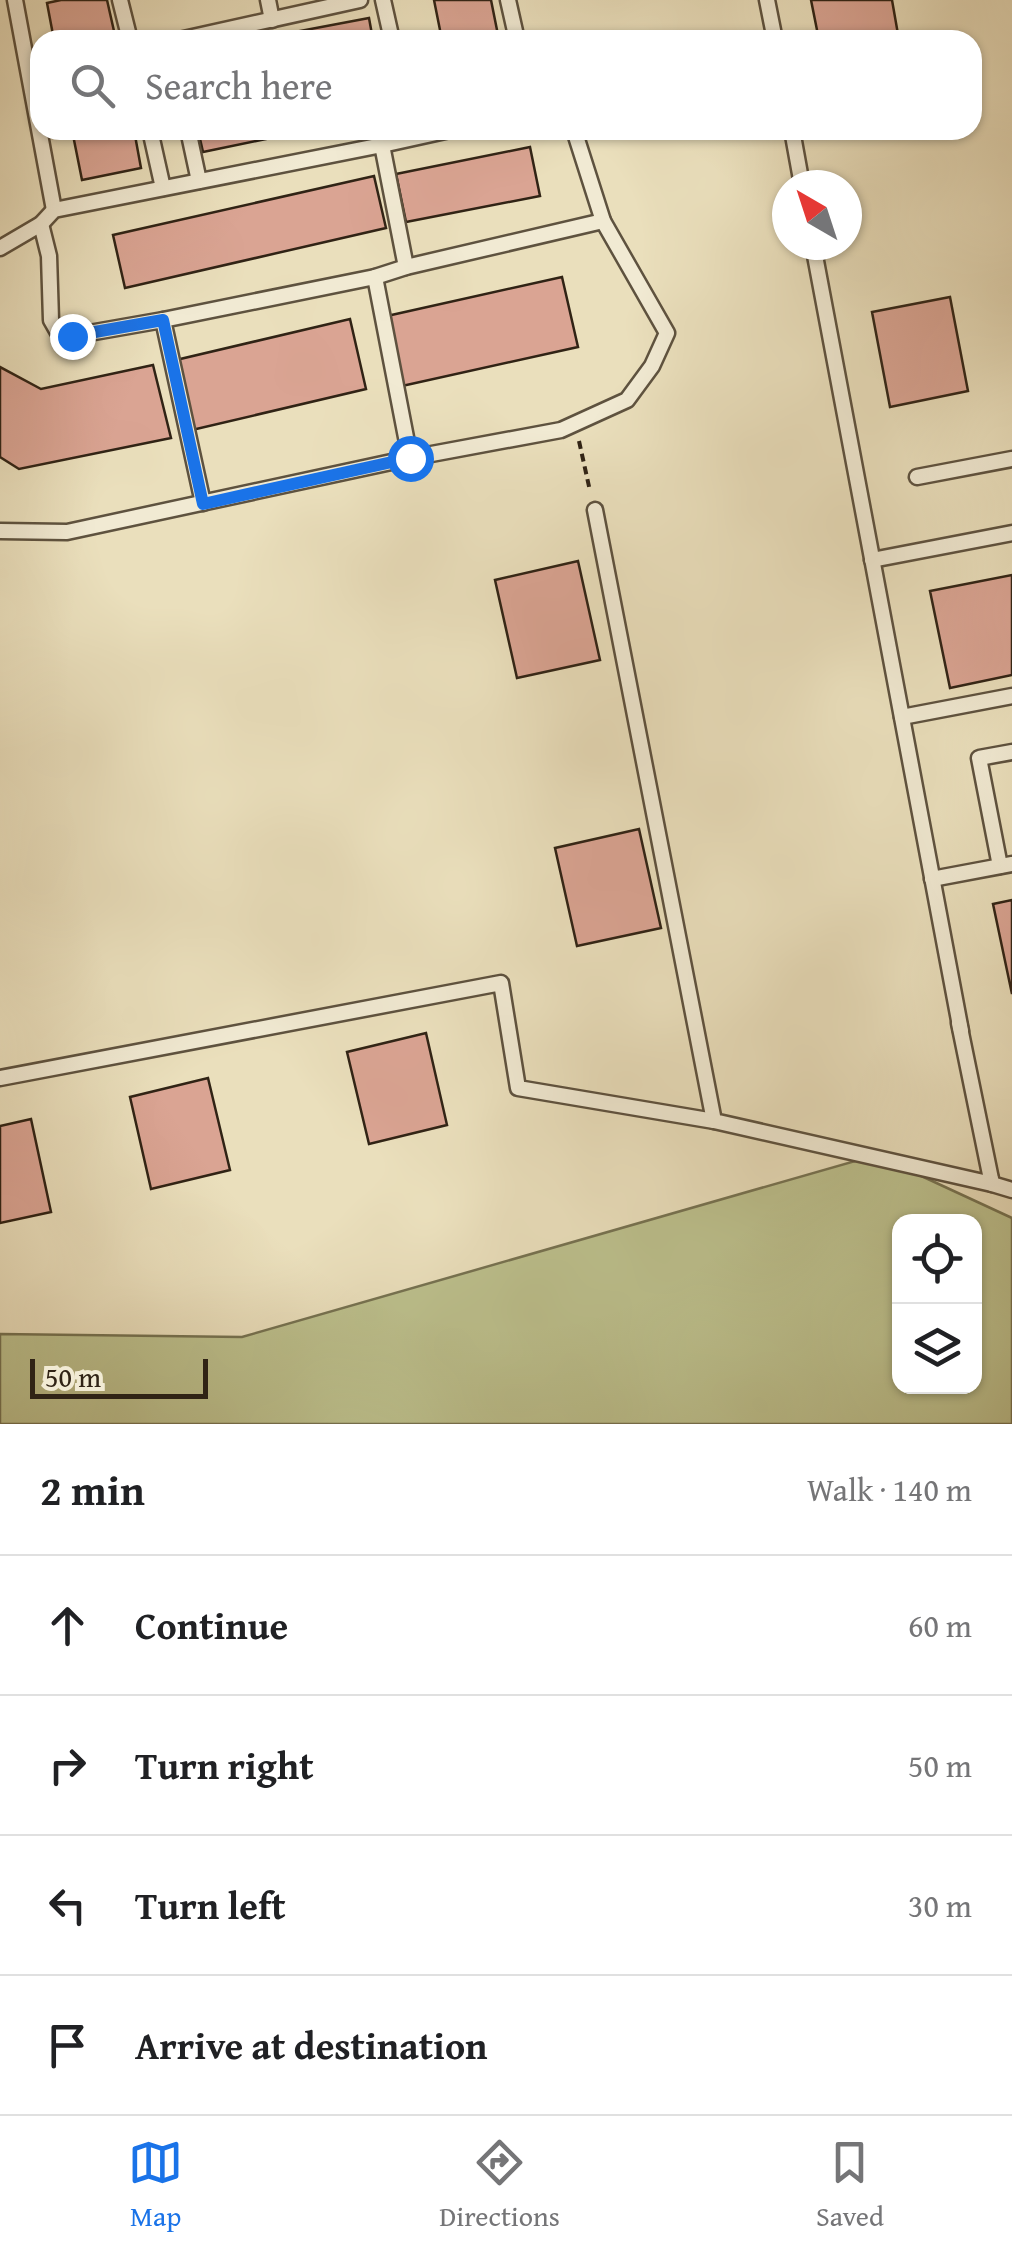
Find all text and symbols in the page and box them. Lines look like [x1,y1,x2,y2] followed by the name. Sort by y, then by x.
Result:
[30,30,982,140] search box
[145,57,333,113] text: Search here
[65,58,120,113] icon: search
[772,170,862,260] north arrow
[50,314,96,360] route end
[388,436,434,482] route start
[892,1214,982,1394] map controls
[892,1214,982,1304] button: locate
[892,1304,982,1394] button: layers
[30,1354,208,1398] scale bar
[45,1356,101,1397] text: 50 m
[40,1459,145,1520] text: 2 min
[807,1466,972,1513] text: Walk · 140 m
[135,1597,288,1653] text: Continue
[40,1598,95,1653] icon: ahead
[908,1602,972,1649] text: 60 m
[135,1737,314,1793] text: Turn right
[40,1738,95,1793] icon: right
[908,1742,972,1789] text: 50 m
[135,1877,286,1933] text: Turn left
[40,1878,95,1933] icon: left
[908,1882,972,1929] text: 30 m
[135,2017,488,2073] text: Arrive at destination
[40,2018,95,2073] icon: arrive
[128,2135,183,2236] tab: Map
[439,2135,560,2236] tab: Directions
[816,2135,884,2236] tab: Saved

